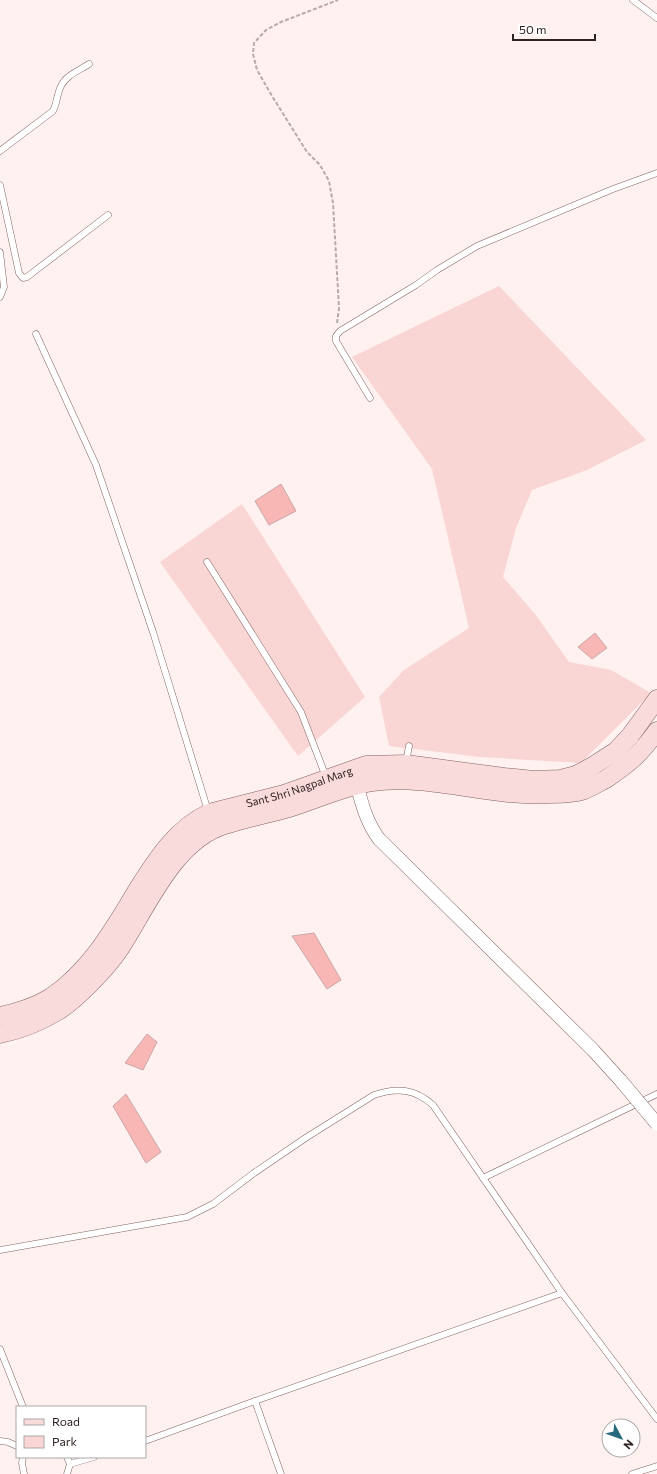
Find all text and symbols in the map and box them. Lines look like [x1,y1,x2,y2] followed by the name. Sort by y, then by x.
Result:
[513,16,595,42] scale bar
[519,22,547,36] text: 50 m
[244,763,354,809] street label: Sant Shri Nagpal Marg
[16,1406,146,1458] legend
[52,1414,80,1428] text: Road
[601,1418,641,1458] north arrow
[52,1434,78,1448] text: Park
[621,1438,637,1452] text: N

